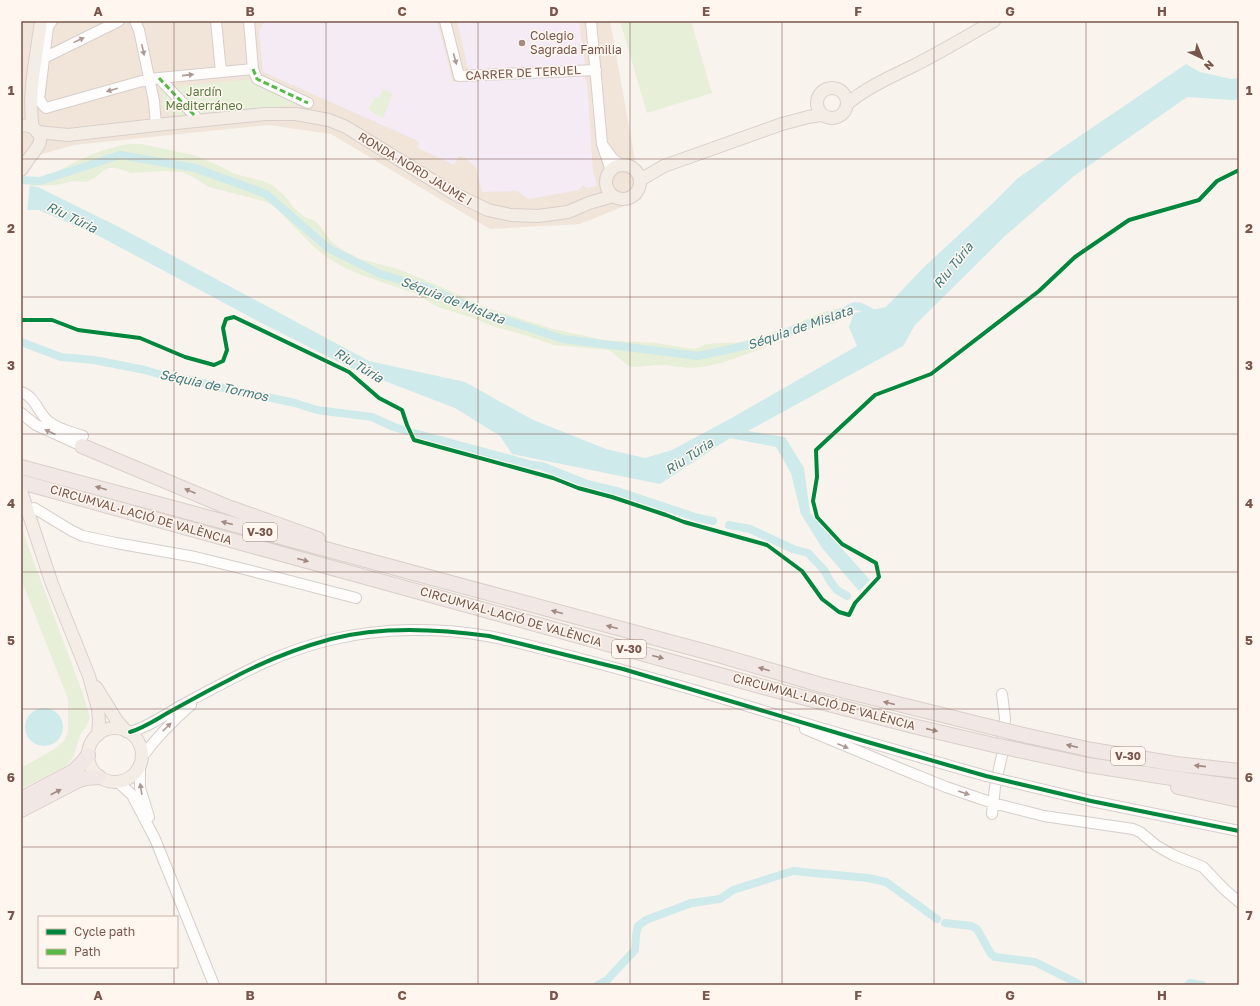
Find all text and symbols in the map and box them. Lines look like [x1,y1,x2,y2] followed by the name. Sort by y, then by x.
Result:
[93,3,103,19] text: A
[245,3,255,19] text: B
[397,3,407,19] text: C
[549,3,559,19] text: D
[702,3,710,19] text: E
[854,3,862,19] text: F
[1005,3,1015,19] text: G
[1157,3,1167,19] text: H
[530,28,622,57] place label: Colegio Sagrada Familia
[73,37,84,44] one-way arrow
[517,38,527,48] marker: Colegio Sagrada Familia
[1182,38,1222,78] north arrow
[140,44,146,56] one-way arrow
[452,53,458,65] one-way arrow
[1202,58,1217,73] text: N
[465,62,581,83] street label: CARRER DE TERUEL
[182,72,194,79] one-way arrow
[8,82,15,98] text: 1
[1246,82,1253,98] text: 1
[165,84,243,113] park label: Jardín Mediterráneo
[106,87,118,93] one-way arrow
[356,129,475,208] street label: RONDA NORD JAUME I
[44,198,100,236] water label: Riu Túria
[7,220,15,236] text: 2
[1245,220,1253,236] text: 2
[930,238,977,291] water label: Riu Túria
[399,273,508,327] water label: Séquia de Mislata
[745,301,855,352] water label: Séquia de Mislata
[332,344,387,386] water label: Riu Túria
[7,357,15,373] text: 3
[1245,357,1253,373] text: 3
[158,366,271,405] water label: Séquia de Tormos
[44,429,56,435] one-way arrow
[662,434,717,477] water label: Riu Túria
[48,481,234,548] street label: CIRCUMVAL·LACIÓ DE VALÈNCIA
[95,485,107,491] one-way arrow
[184,488,196,494] one-way arrow
[7,495,15,511] text: 4
[1245,495,1253,511] text: 4
[221,519,233,525] one-way arrow
[243,523,277,541] road number: V-30
[297,557,309,563] one-way arrow
[418,583,604,650] street label: CIRCUMVAL·LACIÓ DE VALÈNCIA
[551,609,563,615] one-way arrow
[605,623,618,629] one-way arrow
[7,632,15,648] text: 5
[1245,632,1253,648] text: 5
[612,640,646,658] road number: V-30
[652,654,664,660] one-way arrow
[758,666,770,672] one-way arrow
[731,670,917,733] street label: CIRCUMVAL·LACIÓ DE VALÈNCIA
[883,699,896,705] one-way arrow
[162,722,172,732] one-way arrow
[926,728,939,734] one-way arrow
[1066,742,1078,748] one-way arrow
[838,743,850,749] one-way arrow
[1111,747,1145,765] road number: V-30
[1194,763,1206,770] one-way arrow
[7,769,15,785] text: 6
[1245,769,1253,785] text: 6
[138,782,144,795] one-way arrow
[50,789,62,795] one-way arrow
[958,790,970,796] one-way arrow
[7,907,15,923] text: 7
[1245,907,1253,923] text: 7
[38,916,178,968] legend
[74,924,135,939] text: Cycle path
[74,944,101,959] text: Path
[93,987,103,1003] text: A
[245,987,255,1003] text: B
[397,987,407,1003] text: C
[549,987,559,1003] text: D
[702,987,710,1003] text: E
[854,987,862,1003] text: F
[1005,987,1015,1003] text: G
[1157,987,1167,1003] text: H

